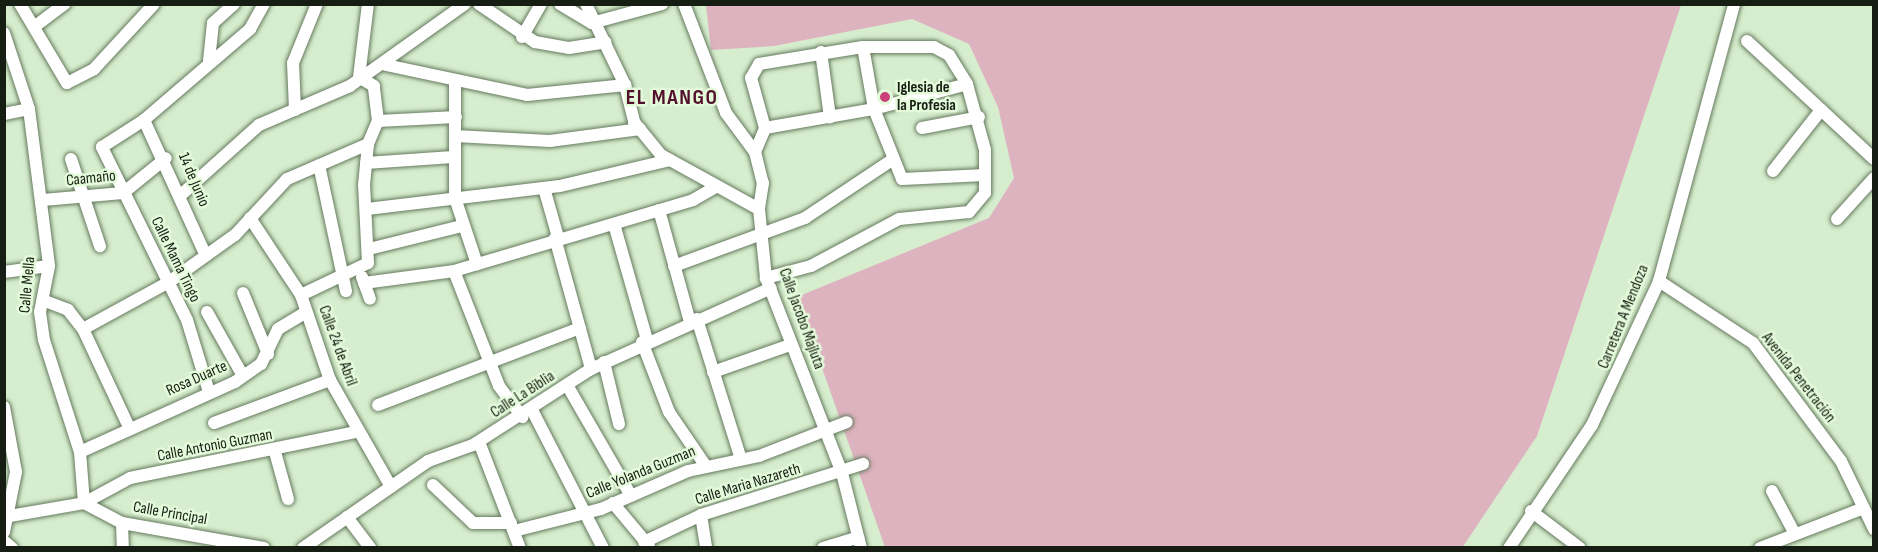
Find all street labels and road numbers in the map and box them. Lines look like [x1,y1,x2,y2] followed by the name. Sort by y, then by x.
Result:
[173,150,213,210] street label: 14 de Junio
[65,167,117,191] street label: Caamaño
[146,214,204,306] street label: Calle Mama Tingo
[16,256,40,314] street label: Calle Mella
[1594,262,1654,372] street label: Carretera A Mendoza
[774,266,828,372] street label: Calle Jacobo Majluta
[314,303,360,389] street label: Calle 24 de Abril
[1757,329,1839,427] street label: Avenida Penetración
[163,357,231,401] street label: Rosa Duarte
[487,367,559,423] street label: Calle La Biblia
[156,425,274,467] street label: Calle Antonio Guzman
[584,442,698,504] street label: Calle Yolanda Guzman
[693,460,803,510] street label: Calle Maria Nazareth
[131,498,209,530] street label: Calle Principal

